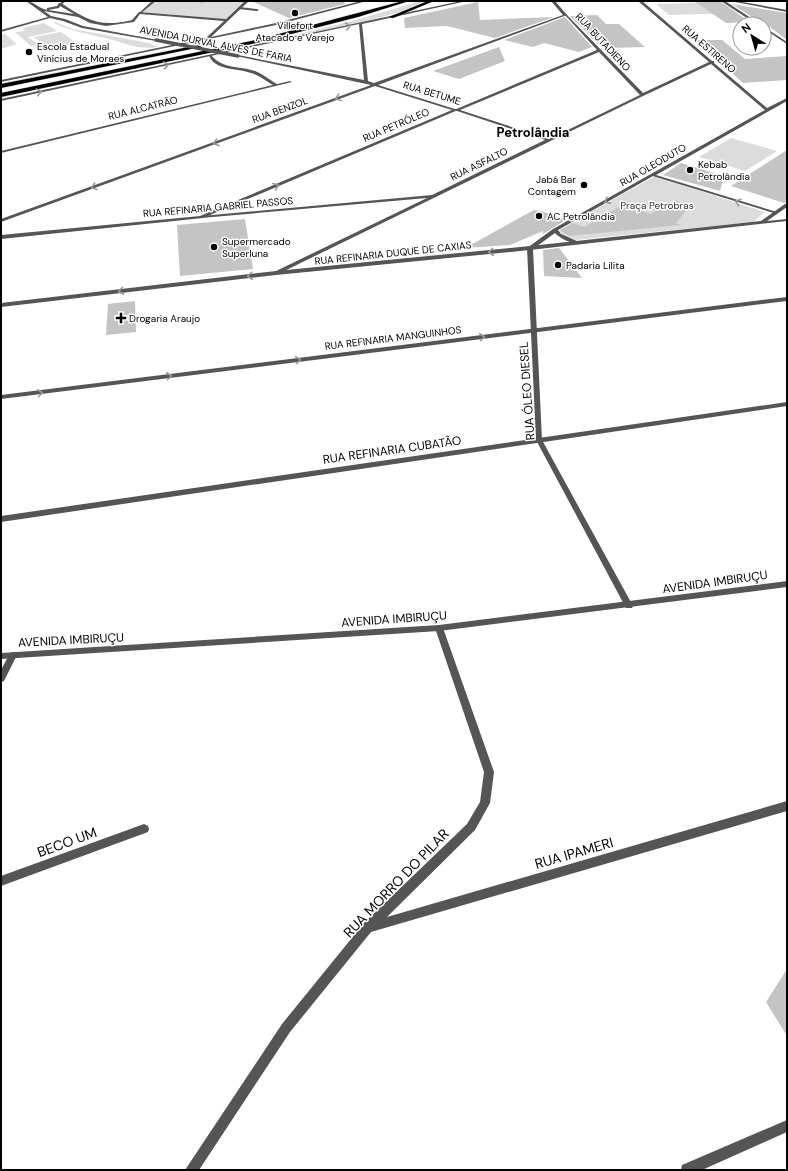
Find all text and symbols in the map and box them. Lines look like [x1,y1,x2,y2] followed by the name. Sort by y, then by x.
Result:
[290,8,300,18] marker: Villefort Atacado e Varejo
[573,10,634,74] street label: RUA BUTADIENO
[732,16,772,56] north arrow
[255,19,335,44] place label: Villefort Atacado e Varejo
[739,20,753,36] text: N
[679,22,739,76] street label: RUA ESTIRENO
[139,23,294,65] street label: AVENIDA DURVAL ALVES DE FARIA
[345,23,351,31] one-way arrow
[37,40,124,65] place label: Escola Estadual Vinícius de Moraes
[24,47,34,57] marker: Escola Estadual Vinícius de Moraes
[163,62,170,70] one-way arrow
[402,78,463,108] street label: RUA BETUME
[36,89,42,97] one-way arrow
[107,93,179,123] street label: RUA ALCATRÃO
[250,94,310,126] street label: RUA BENZOL
[335,94,342,102] one-way arrow
[361,105,431,145] street label: RUA PETRÓLEO
[497,124,569,141] district label: Petrolândia
[213,138,220,146] one-way arrow
[618,141,689,189] street label: RUA OLEODUTO
[448,144,510,184] street label: RUA ASFALTO
[698,158,750,183] place label: Kebab Petrolândia
[685,165,695,175] marker: Kebab Petrolândia
[528,173,576,198] place label: Jabá Bar Contagem
[579,180,589,190] marker: Jabá Bar Contagem
[90,183,97,191] one-way arrow
[271,183,279,191] one-way arrow
[142,194,294,220] street label: RUA REFINARIA GABRIEL PASSOS
[604,196,611,204] one-way arrow
[735,198,742,206] one-way arrow
[620,199,694,212] park label: Praça Petrobras
[547,210,615,223] place label: AC Petrolândia
[534,211,544,221] marker: AC Petrolândia
[222,235,291,260] place label: Supermercado Superluna
[314,238,472,268] street label: RUA REFINARIA DUQUE DE CAXIAS
[209,242,219,252] marker: Supermercado Superluna
[488,247,494,256] one-way arrow
[566,259,625,272] place label: Padaria Lilita
[553,260,563,270] marker: Padaria Lilita
[247,271,253,280] one-way arrow
[118,286,124,295] one-way arrow
[129,312,200,325] place label: Drogaria Araujo
[116,313,126,323] marker: Drogaria Araujo
[324,323,462,353] street label: RUA REFINARIA MANGUINHOS
[479,333,485,342] one-way arrow
[516,341,538,441] street label: RUA ÓLEO DIESEL
[295,356,301,365] one-way arrow
[166,372,172,381] one-way arrow
[37,388,43,397] one-way arrow
[322,432,462,468] street label: RUA REFINARIA CUBATÃO
[661,567,769,597] street label: AVENIDA IMBIRUÇU
[341,607,448,631] street label: AVENIDA IMBIRUÇU
[18,629,124,651] street label: AVENIDA IMBIRUÇU
[35,823,99,861] street label: BECO UM
[339,825,453,941] street label: RUA MORRO DO PILAR
[533,833,615,873] street label: RUA IPAMERI

